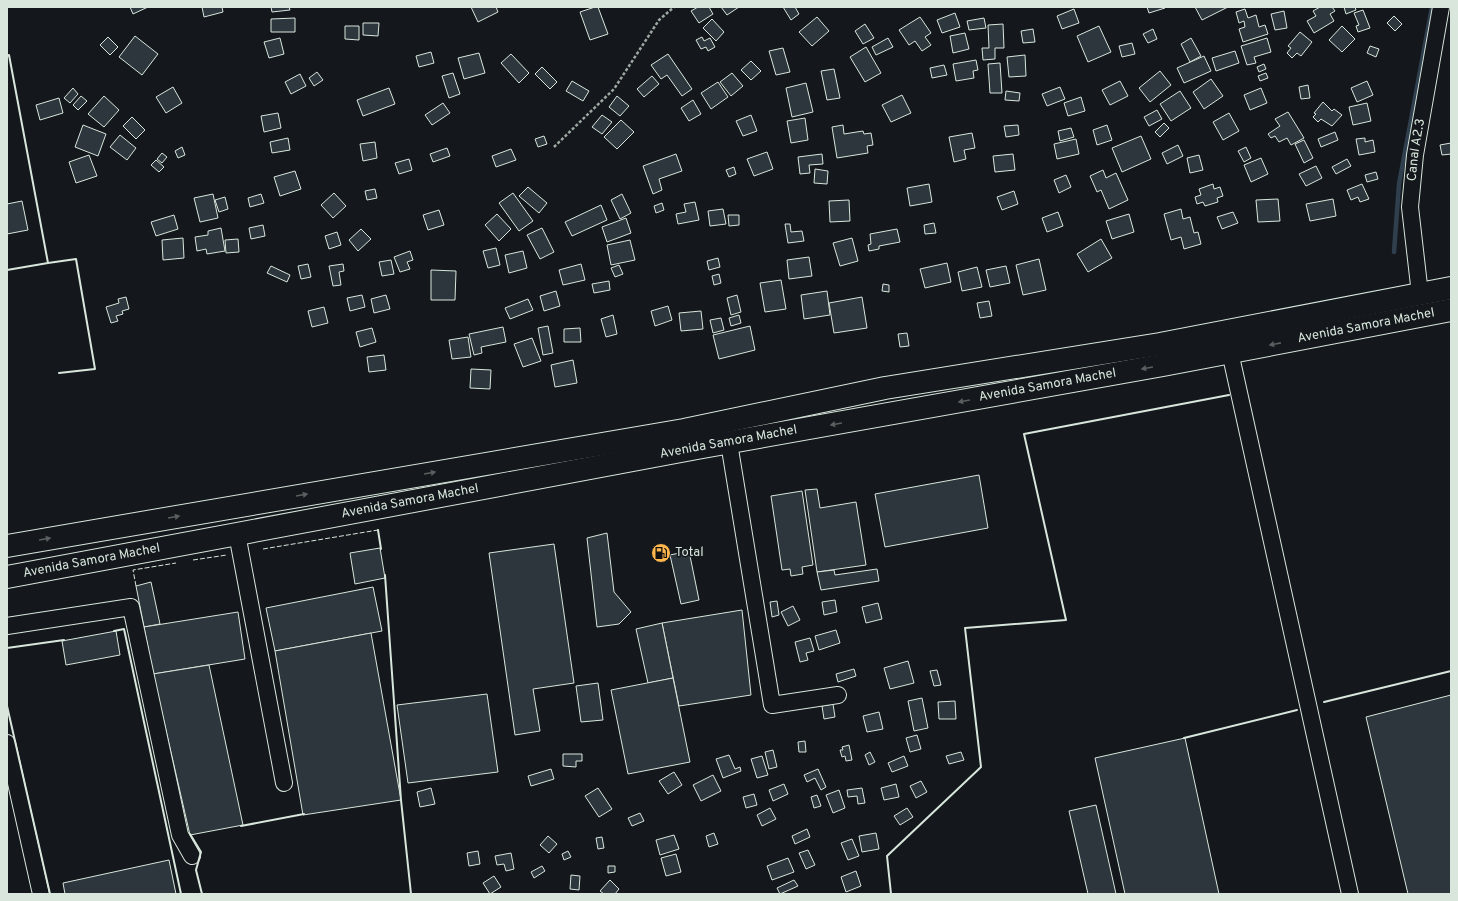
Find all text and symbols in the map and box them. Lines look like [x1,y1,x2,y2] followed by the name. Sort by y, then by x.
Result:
[1405,117,1429,182] street label: Canal A2.3
[1296,305,1436,347] street label: Avenida Samora Machel
[1269,341,1281,347] one-way arrow
[978,365,1117,406] street label: Avenida Samora Machel
[1141,365,1154,371] one-way arrow
[958,398,970,404] one-way arrow
[830,421,842,427] one-way arrow
[659,422,798,463] street label: Avenida Samora Machel
[424,470,436,476] one-way arrow
[340,481,480,522] street label: Avenida Samora Machel
[296,492,308,498] one-way arrow
[167,514,180,520] one-way arrow
[39,536,52,542] one-way arrow
[22,541,161,582] street label: Avenida Samora Machel
[650,542,672,564] fuel station icon: Total
[675,545,704,561] place label: Total

